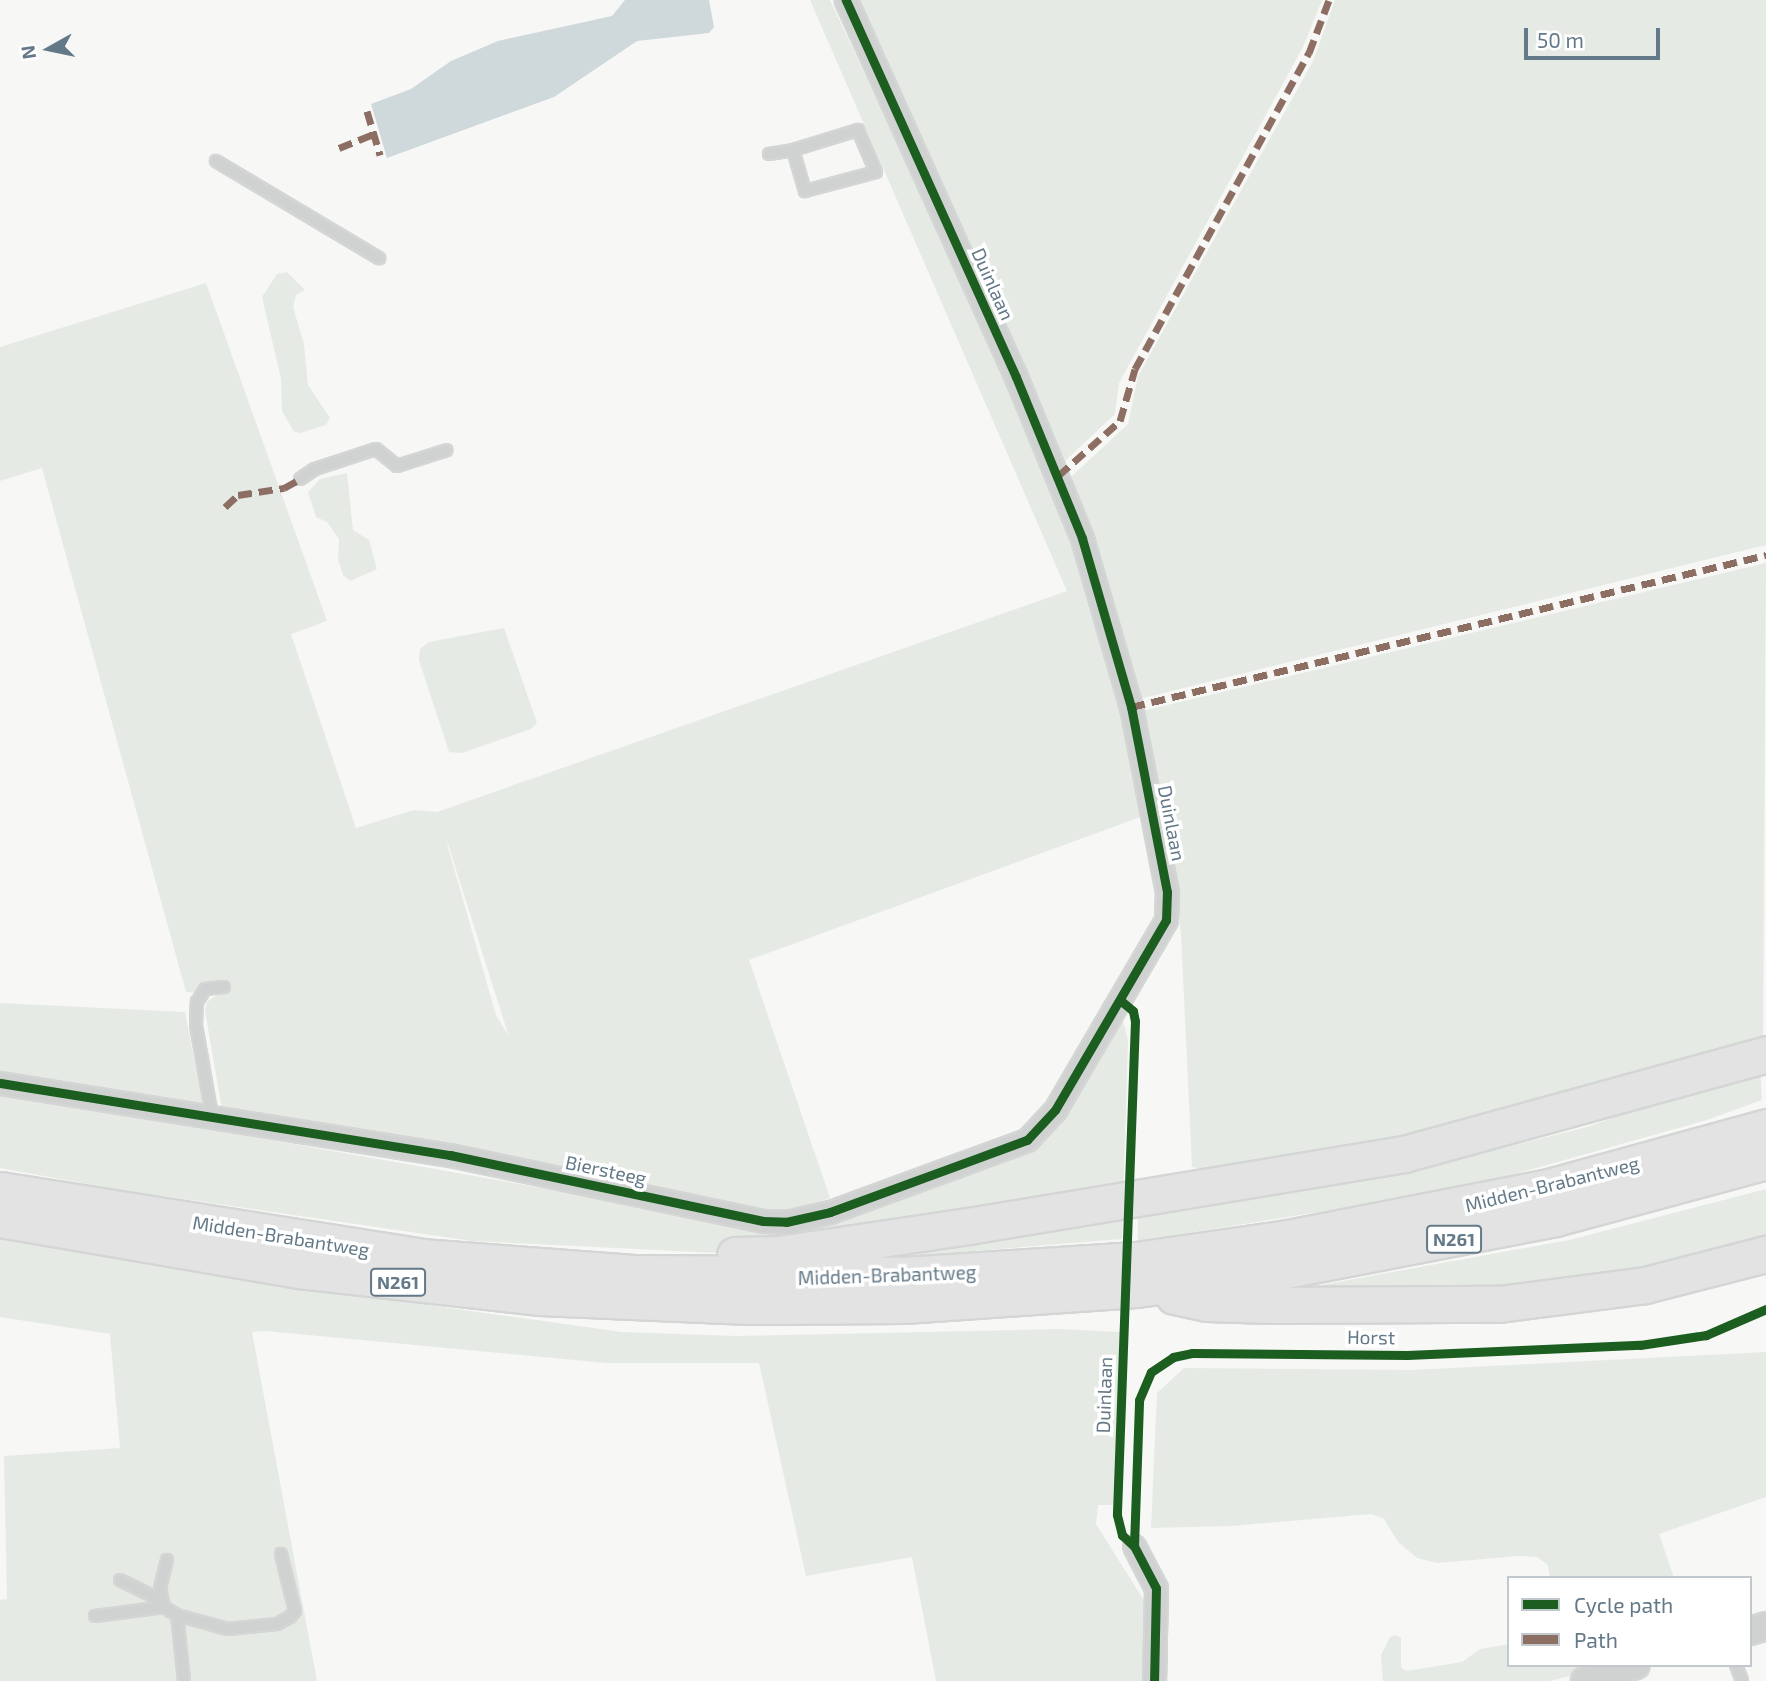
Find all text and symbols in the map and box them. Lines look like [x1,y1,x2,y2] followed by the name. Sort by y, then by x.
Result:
[14,14,84,84] north arrow
[1528,14,1664,58] scale bar
[1537,27,1584,52] text: 50 m
[15,44,40,61] text: N
[967,244,1019,324] street label: Duinlaan
[1153,783,1191,863] street label: Duinlaan
[563,1150,649,1190] street label: Biersteeg
[1463,1151,1641,1217] street label: Midden-Brabantweg
[191,1211,371,1261] street label: Midden-Brabantweg
[1426,1224,1482,1254] road number: N261
[797,1260,977,1290] street label: Midden-Brabantweg
[370,1268,426,1296] road number: N261
[1347,1325,1395,1349] street label: Horst
[1091,1356,1117,1434] street label: Duinlaan
[1507,1576,1752,1667] legend
[1574,1592,1673,1617] text: Cycle path
[1574,1627,1618,1652] text: Path

